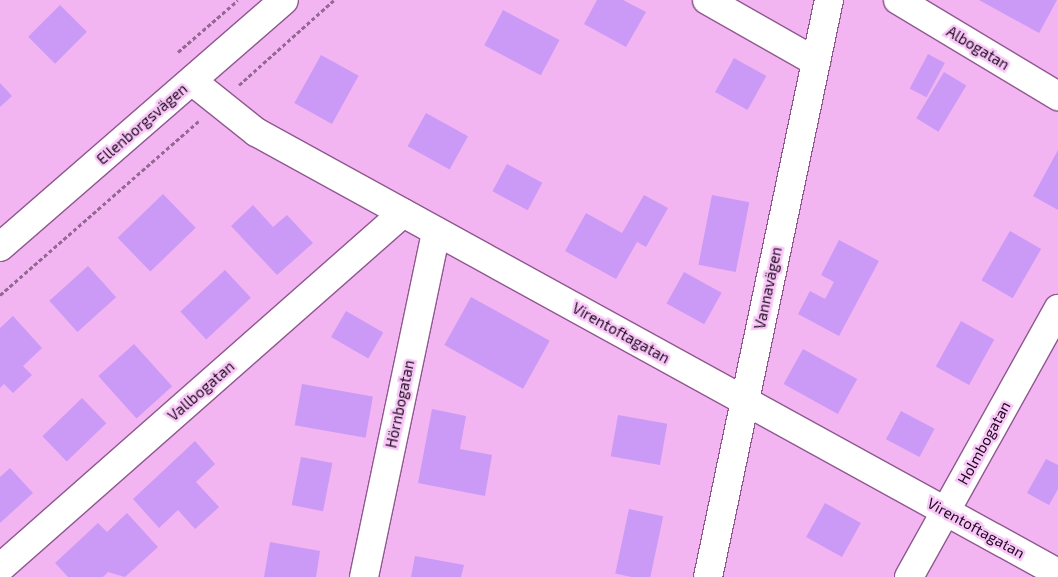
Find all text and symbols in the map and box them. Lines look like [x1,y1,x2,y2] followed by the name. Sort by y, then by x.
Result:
[943,22,1013,74] street label: Albogatan
[93,80,191,168] street label: Ellenborgsvägen
[750,245,786,331] street label: Vannavägen
[569,299,673,367] street label: Virentoftagatan
[164,357,238,425] street label: Vallbogatan
[382,358,418,450] street label: Hörnbogatan
[954,398,1014,488] street label: Holmbogatan
[924,494,1028,562] street label: Virentoftagatan

